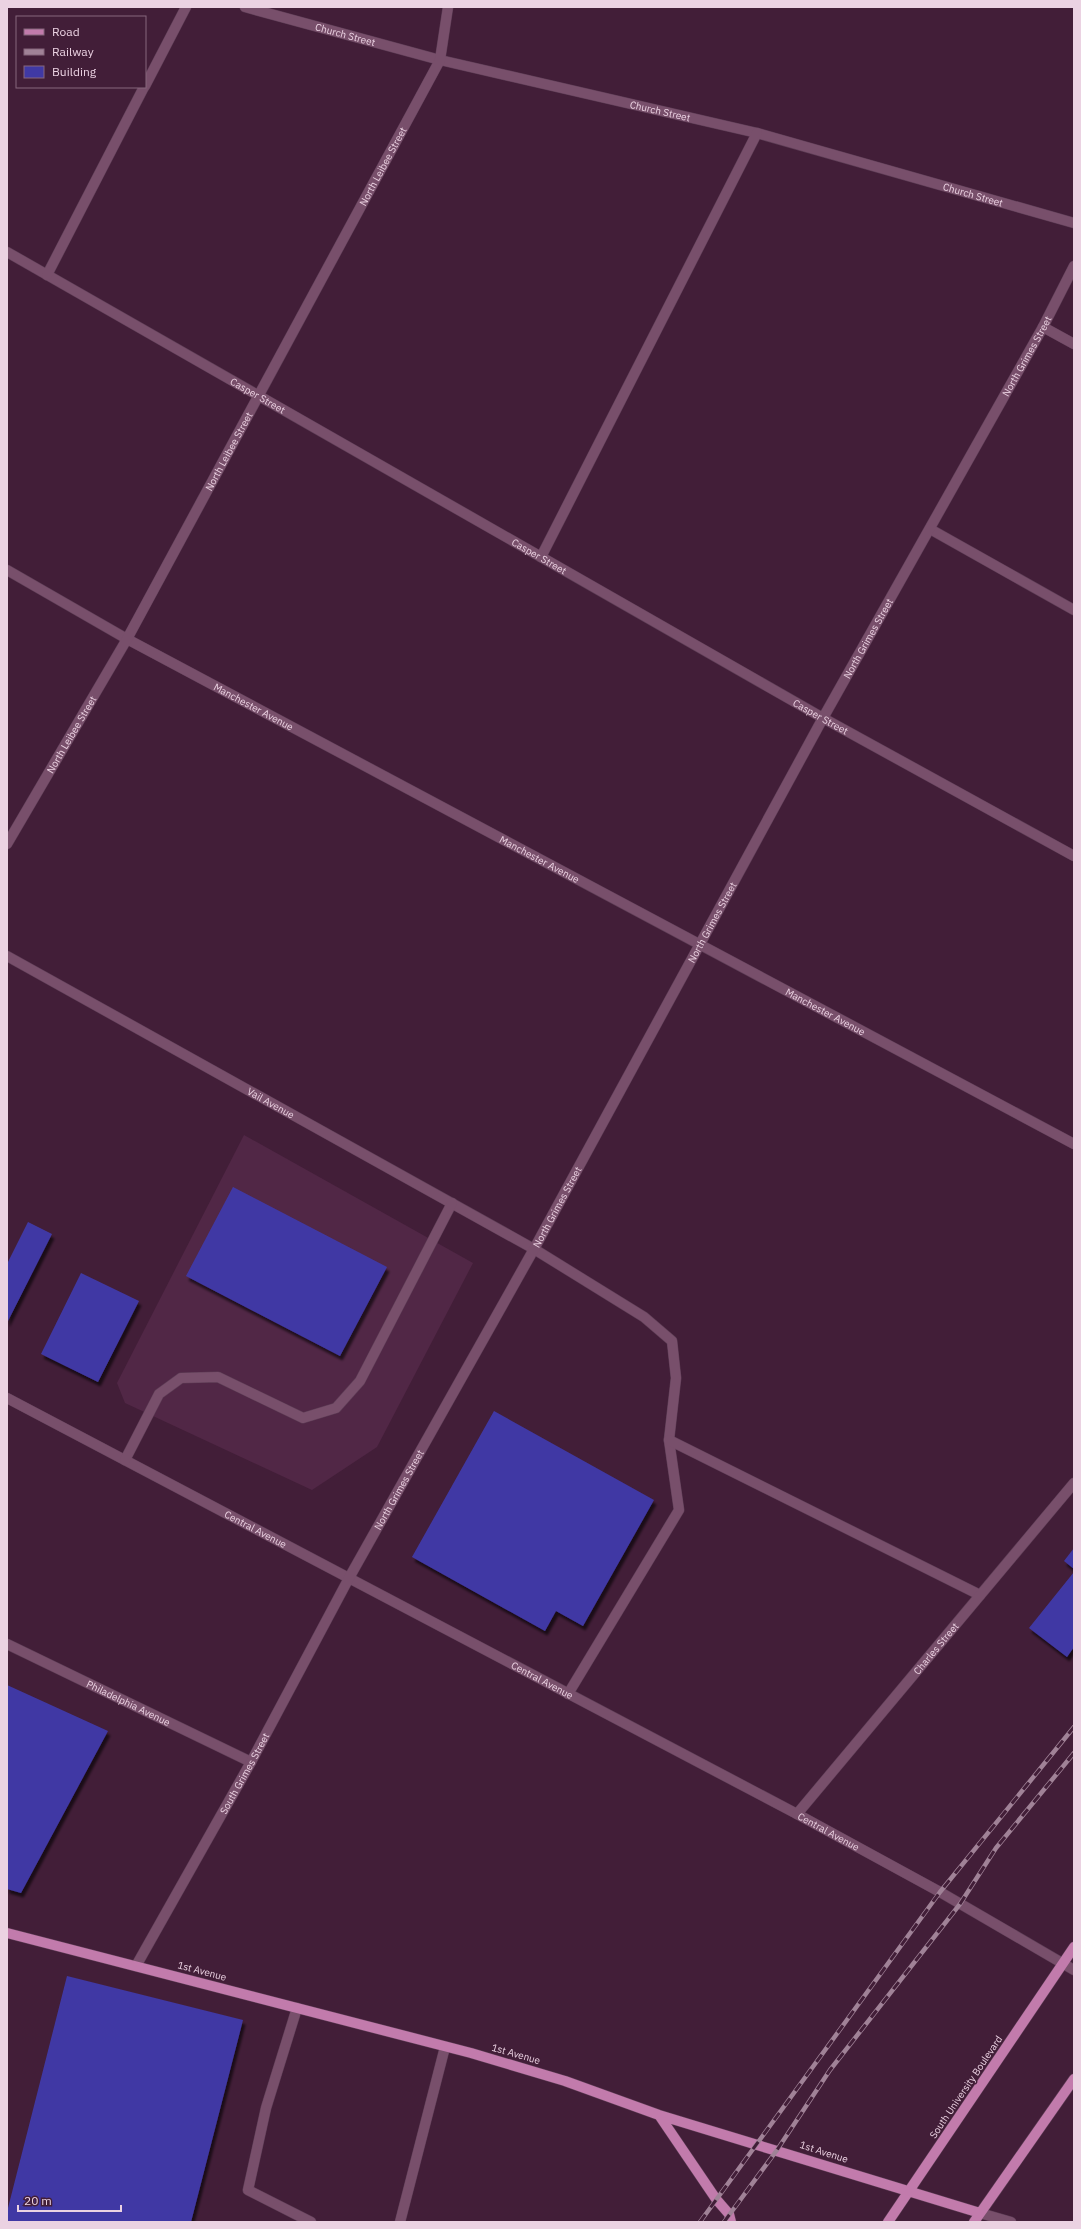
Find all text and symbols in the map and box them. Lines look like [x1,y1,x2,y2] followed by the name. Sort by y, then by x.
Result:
[16,16,146,88] legend
[314,20,377,49] street label: Church Street
[52,24,80,39] text: Road
[52,44,94,59] text: Railway
[52,64,97,79] text: Building
[629,97,692,124] street label: Church Street
[356,124,409,208] street label: North Leibee Street
[942,180,1005,209] street label: Church Street
[999,313,1054,398] street label: North Grimes Street
[228,374,288,416] street label: Casper Street
[202,409,255,493] street label: North Leibee Street
[509,535,570,577] street label: Casper Street
[840,596,896,681] street label: North Grimes Street
[212,680,296,733] street label: Manchester Avenue
[43,693,99,775] street label: North Leibee Street
[791,696,851,737] street label: Casper Street
[497,832,582,886] street label: Manchester Avenue
[685,879,739,965] street label: North Grimes Street
[783,985,868,1038] street label: Manchester Avenue
[245,1084,297,1121] street label: Vail Avenue
[530,1164,584,1250] street label: North Grimes Street
[371,1447,427,1532] street label: North Grimes Street
[222,1507,289,1551] street label: Central Avenue
[910,1619,961,1677] street label: Charles Street
[509,1658,576,1702] street label: Central Avenue
[85,1677,173,1729] street label: Philadelphia Avenue
[217,1730,272,1816] street label: South Grimes Street
[796,1809,862,1854] street label: Central Avenue
[176,1958,228,1984] street label: 1st Avenue
[927,2033,1005,2141] street label: South University Boulevard
[490,2041,542,2067] street label: 1st Avenue
[798,2138,850,2166] street label: 1st Avenue
[18,2187,121,2213] scale bar
[24,2193,52,2208] text: 20 m

